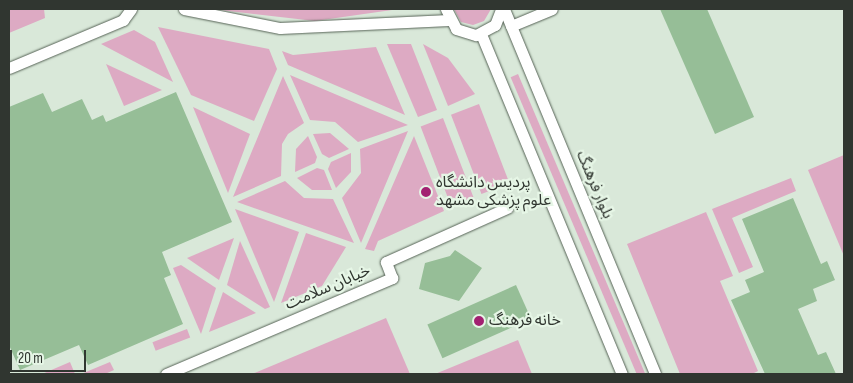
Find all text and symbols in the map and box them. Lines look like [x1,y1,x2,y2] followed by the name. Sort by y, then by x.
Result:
[571,148,617,222] street label: بلوار فرهنگ
[436,173,551,211] place label: پردیس دانشگاه علوم پزشکی مشهد
[420,186,432,198] marker: پردیس دانشگاه علوم پزشکی مشهد
[283,261,373,315] street label: خیابان سلامت
[489,311,561,331] place label: خانه فرهنگ
[473,315,485,327] marker: خانه فرهنگ
[12,340,89,372] scale bar
[18,349,43,368] text: 20 m

